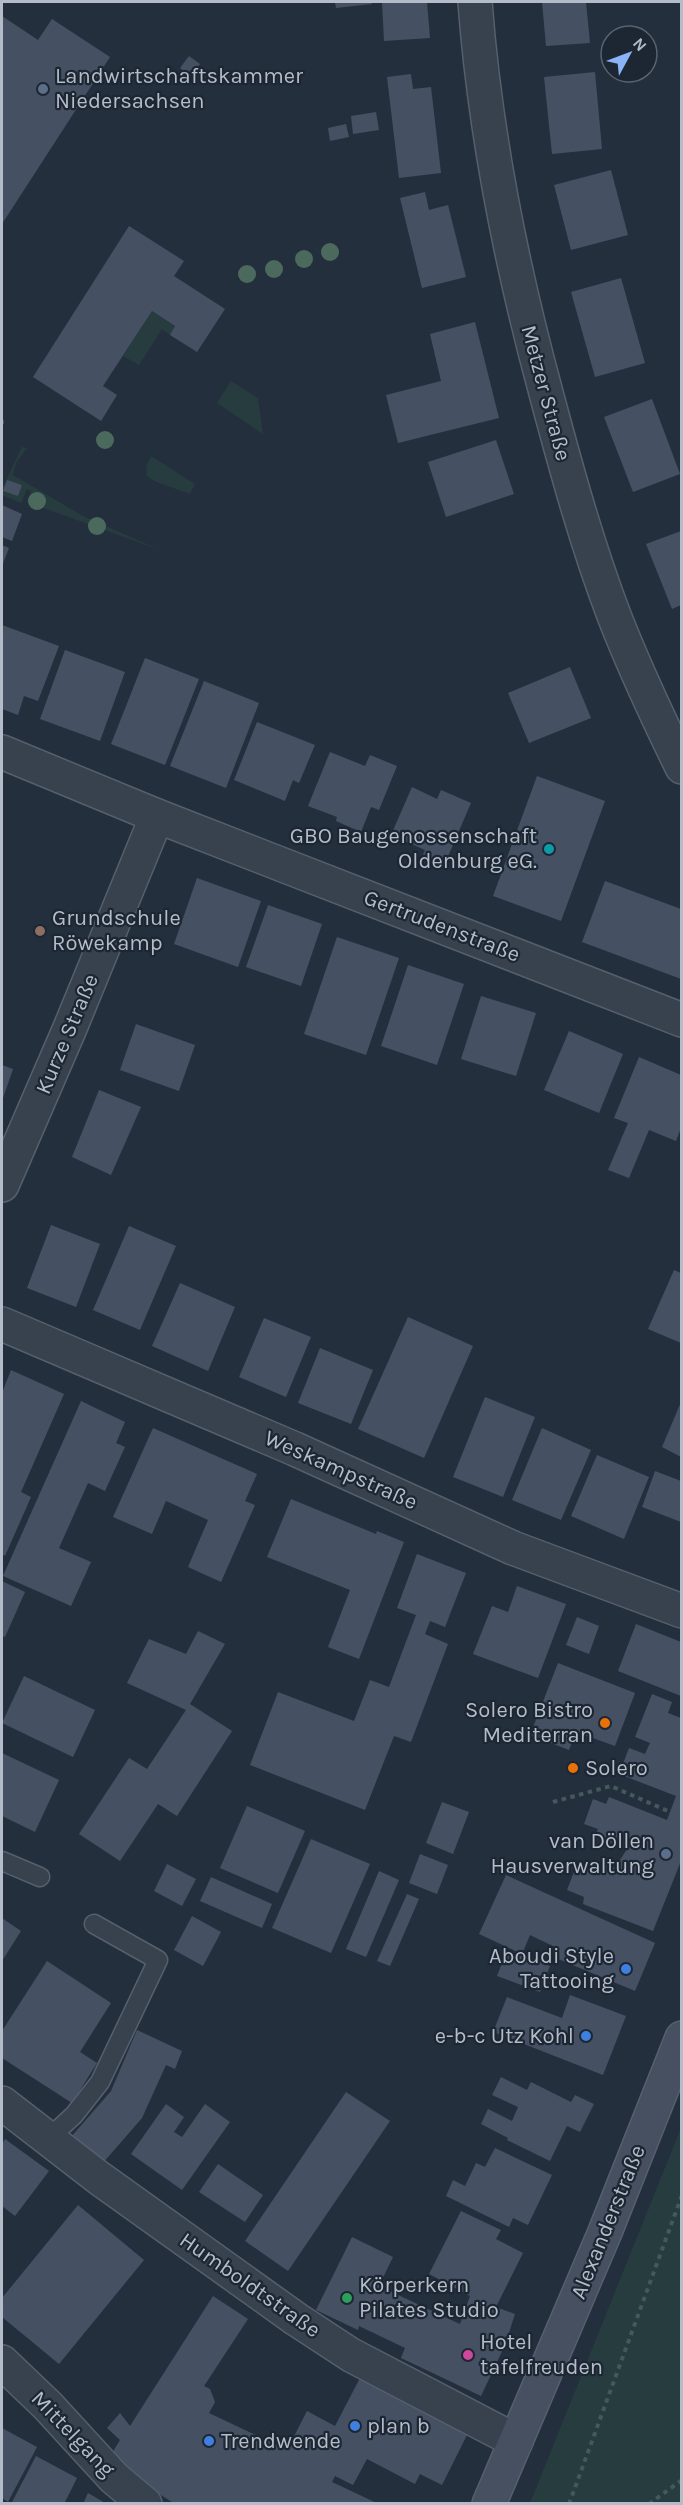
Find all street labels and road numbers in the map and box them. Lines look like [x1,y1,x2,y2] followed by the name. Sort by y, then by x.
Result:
[515,322,577,464] street label: Metzer Straße
[360,884,524,968] street label: Gertrudenstraße
[30,970,104,1098] street label: Kurze Straße
[261,1425,421,1515] street label: Weskampstraße
[565,2141,651,2303] street label: Alexanderstraße
[175,2227,325,2343] street label: Humboldtstraße
[26,2386,121,2483] street label: Mittelgang

